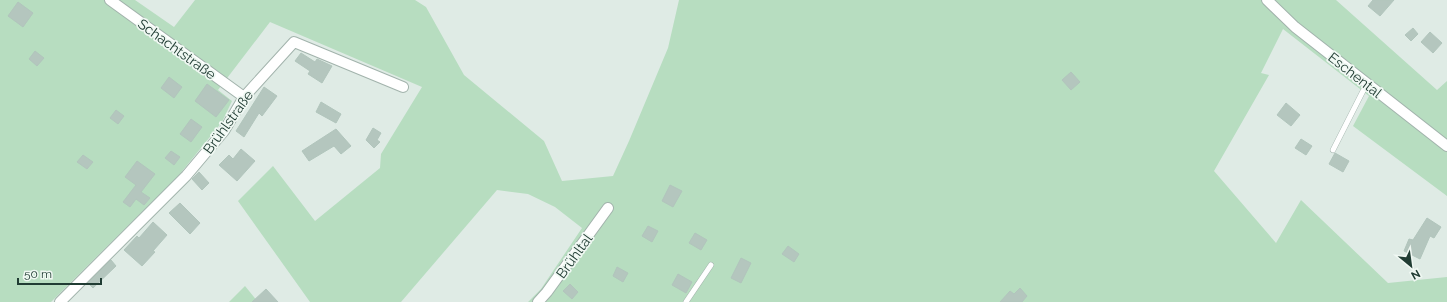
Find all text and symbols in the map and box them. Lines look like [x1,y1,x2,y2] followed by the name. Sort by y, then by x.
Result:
[135,15,219,83] street label: Schachtstraße
[1325,49,1385,101] street label: Eschental
[200,87,256,157] street label: Brühlstraße
[553,231,595,281] street label: Brühltal
[1391,246,1431,286] north arrow
[18,260,101,286] scale bar
[24,267,52,281] text: 50 m
[1409,267,1422,282] text: N

